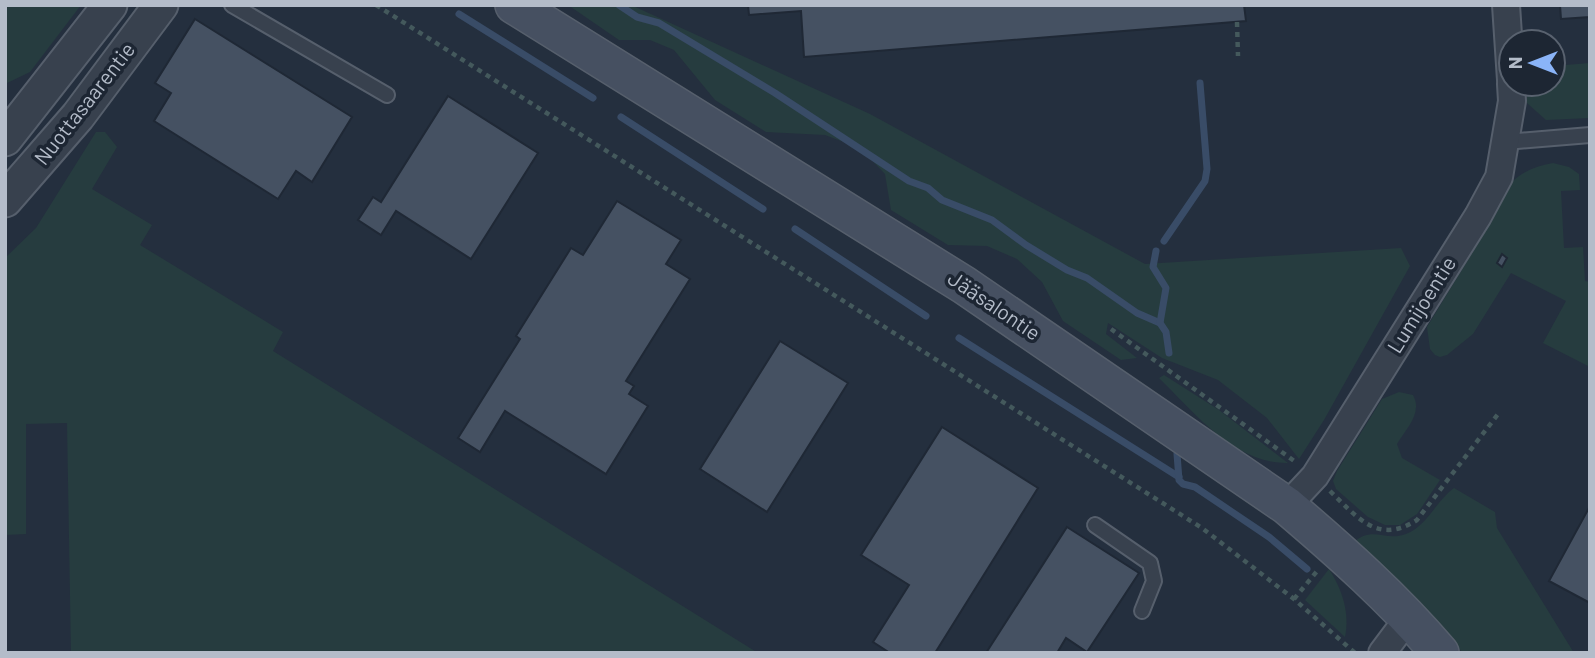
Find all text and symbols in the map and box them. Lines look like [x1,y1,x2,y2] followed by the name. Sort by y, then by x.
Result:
[1497,28,1567,98] north arrow
[28,37,139,169] street label: Nuottasaarentie
[1503,57,1526,69] text: N
[1381,251,1460,357] street label: Lumijoentie
[944,265,1046,345] street label: Jääsalontie

